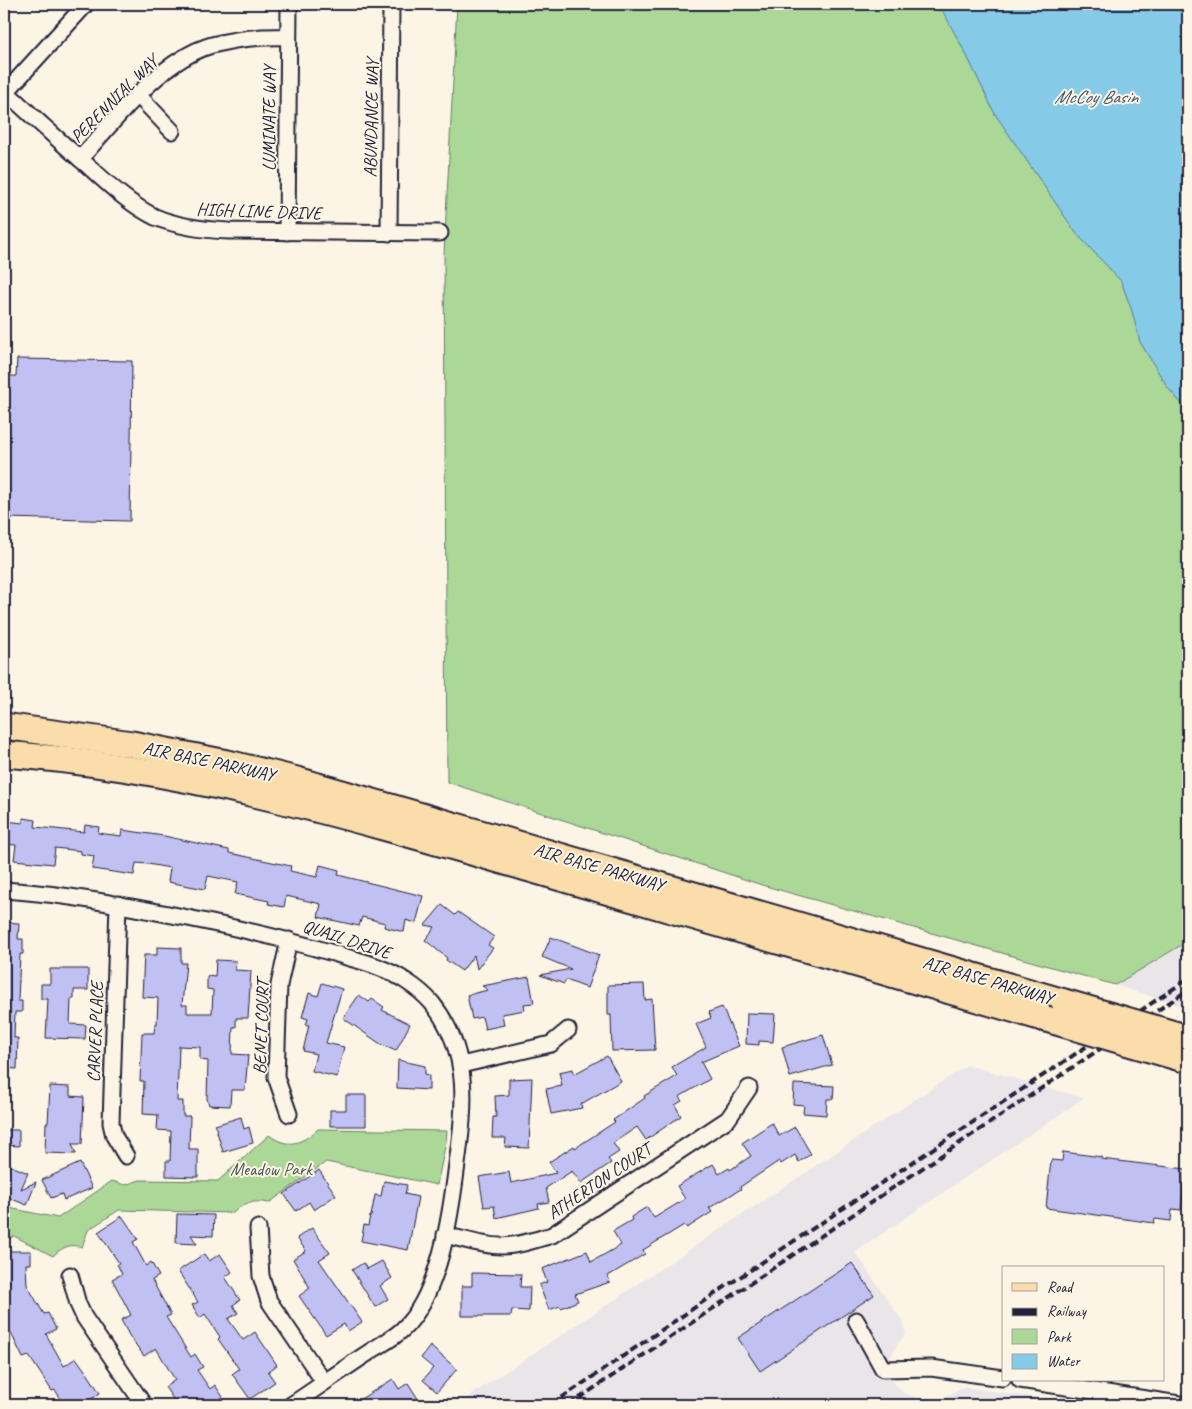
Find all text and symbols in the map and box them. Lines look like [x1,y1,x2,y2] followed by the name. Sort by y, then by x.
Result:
[66,48,165,147] street label: PERENNIAL WAY
[359,55,383,177] street label: ABUNDANCE WAY
[258,62,280,171] street label: LUMINATE WAY
[1054,85,1139,109] water label: McCoy Basin
[196,198,324,224] street label: HIGH LINE DRIVE
[141,736,280,786] street label: AIR BASE PARKWAY
[531,838,669,897] street label: AIR BASE PARKWAY
[300,914,396,964] street label: QUAIL DRIVE
[920,951,1058,1010] street label: AIR BASE PARKWAY
[248,975,274,1075] street label: BENET COURT
[82,979,108,1083] street label: CARVER PLACE
[543,1136,659,1224] street label: ATHERTON COURT
[230,1158,313,1180] park label: Meadow Park
[1002,1266,1164,1382] legend
[1047,1278,1074,1297] text: Road
[1047,1302,1088,1321] text: Railway
[1047,1328,1072,1347] text: Park
[1047,1352,1081,1371] text: Water

